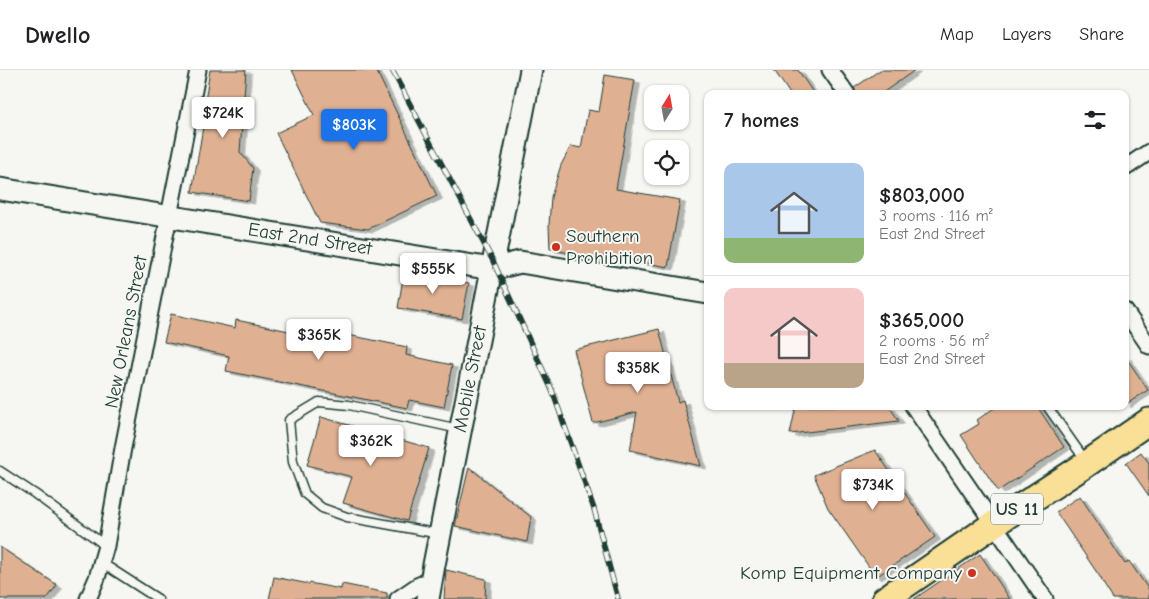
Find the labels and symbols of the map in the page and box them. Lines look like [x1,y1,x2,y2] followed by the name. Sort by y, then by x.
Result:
[644,85,689,130] north arrow
[188,97,258,139] pin: $724K
[319,108,389,151] pin: $803K
[246,218,374,260] street label: East 2nd Street
[566,225,653,269] place label: Southern Prohibition
[550,241,562,253] marker: Southern Prohibition
[398,252,468,295] pin: $555K
[100,253,152,410] street label: New Orleans Street
[284,318,354,361] pin: $365K
[449,323,491,434] street label: Mobile Street
[603,352,673,394] pin: $358K
[336,424,406,467] pin: $362K
[838,468,908,511] pin: $734K
[991,494,1043,524] road number: US 11
[740,562,962,584] place label: Komp Equipment Company
[966,567,978,579] marker: Komp Equipment Company

